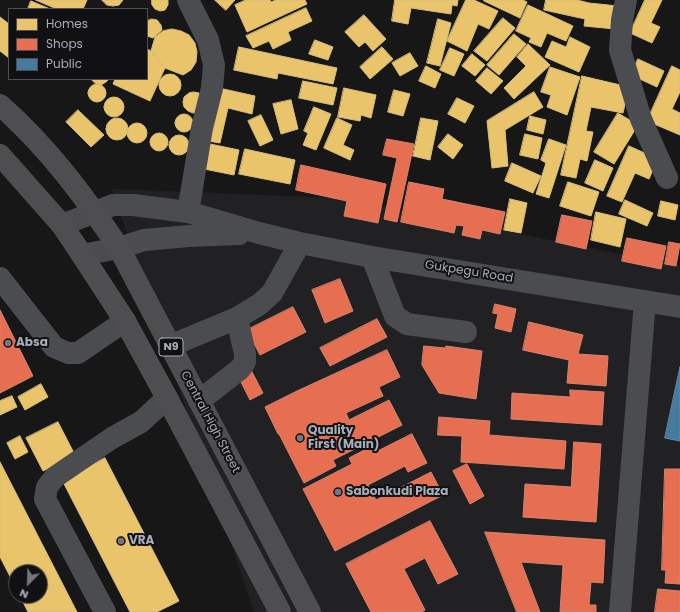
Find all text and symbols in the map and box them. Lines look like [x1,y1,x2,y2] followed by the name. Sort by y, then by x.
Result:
[8,8,148,80] legend
[46,15,88,32] text: Homes
[46,35,83,52] text: Shops
[46,55,82,72] text: Public
[424,258,514,286] street label: Gukpegu Road
[16,336,48,350] place label: Absa
[3,338,13,348] marker: Absa
[159,338,183,356] road number: N9
[177,369,243,475] street label: Central High Street
[308,424,380,452] place label: Quality First (Main)
[295,433,305,443] marker: Quality First (Main)
[346,485,448,499] place label: Sabonkudi Plaza
[333,487,343,497] marker: Sabonkudi Plaza
[129,534,154,548] place label: VRA
[116,536,126,546] marker: VRA
[8,564,48,604] north arrow
[17,585,31,603] text: N

